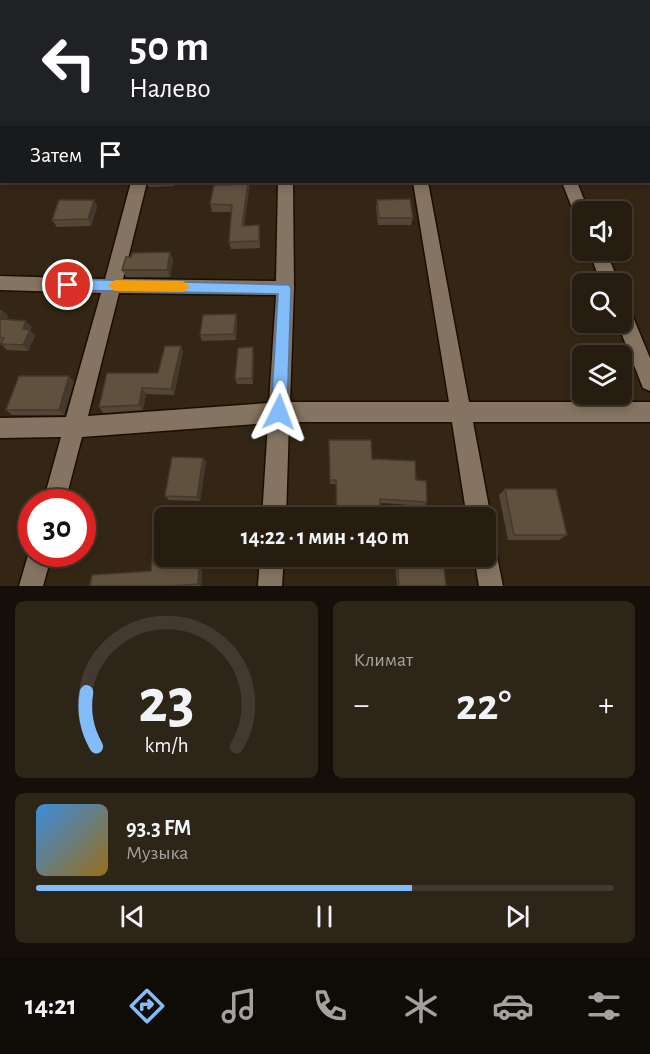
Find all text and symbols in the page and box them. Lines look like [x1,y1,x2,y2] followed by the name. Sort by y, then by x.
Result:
[30,24,108,102] icon: left
[129,26,209,68] text: 50 m
[129,75,211,102] text: Налево
[94,138,127,171] icon: arrive
[30,144,82,166] text: Затем
[572,201,632,405] map controls
[572,201,632,261] button: sound
[42,259,93,310] pin
[51,268,84,301] icon: arrive
[572,273,632,333] button: search
[572,345,632,405] button: layers
[247,380,311,444] position arrow
[18,489,96,567] speed limit sign: 30
[241,526,409,548] text: 14:22 · 1 мин · 140 m
[354,650,413,670] text: Климат
[138,671,194,733] text: 23
[456,683,512,728] text: 22°
[354,689,369,722] text: −
[598,689,614,722] text: +
[144,735,188,756] text: km/h
[126,817,191,839] text: 93.3 FM
[126,843,188,863] text: Музыка
[116,900,149,933] icon: previous
[308,900,341,933] icon: pause
[501,900,534,933] icon: next
[126,985,168,1027] icon: directions
[218,985,260,1027] icon: music
[309,985,351,1027] icon: phone
[400,985,442,1027] icon: climate
[492,985,534,1027] icon: car
[583,985,625,1027] icon: filters
[25,992,77,1019] text: 14:21

